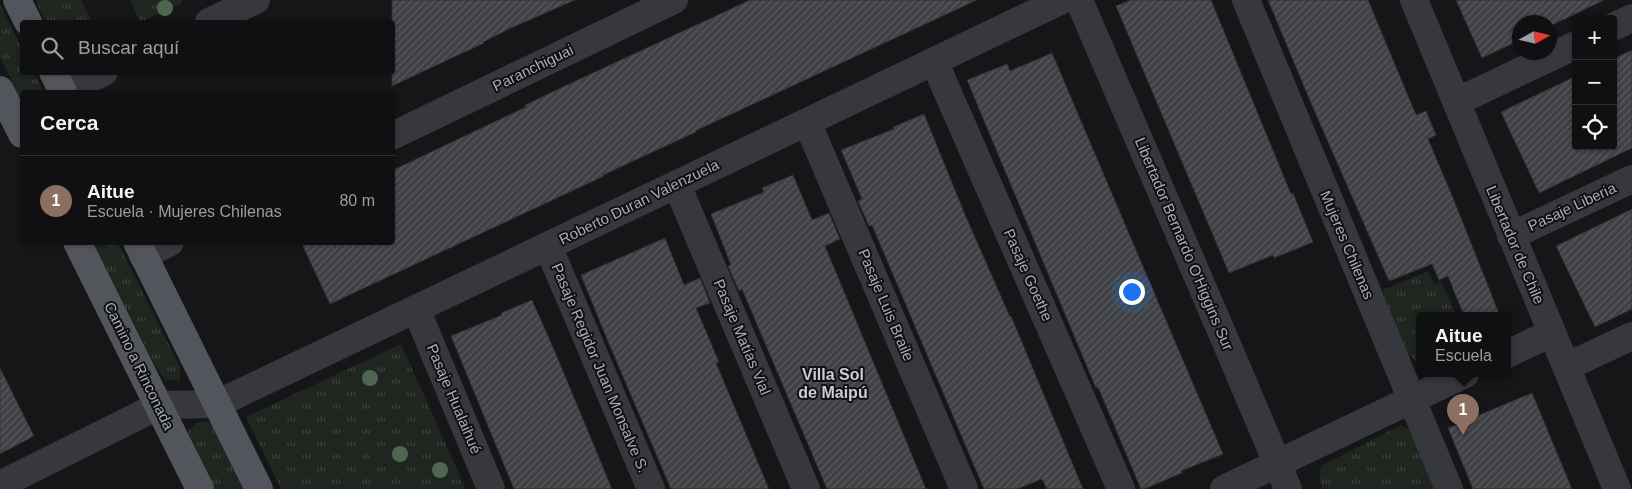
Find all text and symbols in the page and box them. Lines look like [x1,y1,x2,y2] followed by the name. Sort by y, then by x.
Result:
[1512,15,1557,60] north arrow
[1572,15,1617,150] map controls
[1572,15,1617,60] button: +
[20,20,395,75] search box
[38,34,66,62] icon: search
[78,37,179,58] text: Buscar aquí
[490,41,576,94] street label: Paranchiguai
[1572,60,1617,105] button: −
[1572,105,1617,150] button: locate
[40,111,98,134] text: Cerca
[1132,135,1237,353] street label: Libertador Bernardo O'Higgins Sur
[556,155,722,248] street label: Roberto Duran Valenzuela
[1525,178,1619,234] street label: Pasaje Liberia
[87,181,135,202] text: Aitue
[1483,183,1548,306] street label: Libertador de Chile
[1317,188,1378,301] street label: Mujeres Chilenas
[52,192,60,209] text: 1
[339,192,375,209] text: 80 m
[87,203,282,220] text: Escuela · Mujeres Chilenas
[1001,226,1056,324] street label: Pasaje Goethe
[855,246,918,363] street label: Pasaje Luis Braile
[548,260,652,475] street label: Pasaje Regidor Juan Monsalve S.
[710,276,775,397] street label: Pasaje Matías Vial
[1119,279,1145,305] your location
[101,299,178,433] street label: Camino a Rinconada
[1416,312,1511,377] popup
[1435,325,1483,346] text: Aitue
[424,341,485,456] street label: Pasaje Hualaihué
[1435,347,1492,364] text: Escuela
[798,366,868,401] district label: Villa Sol de Maipú
[1447,394,1479,435] pin: 1

